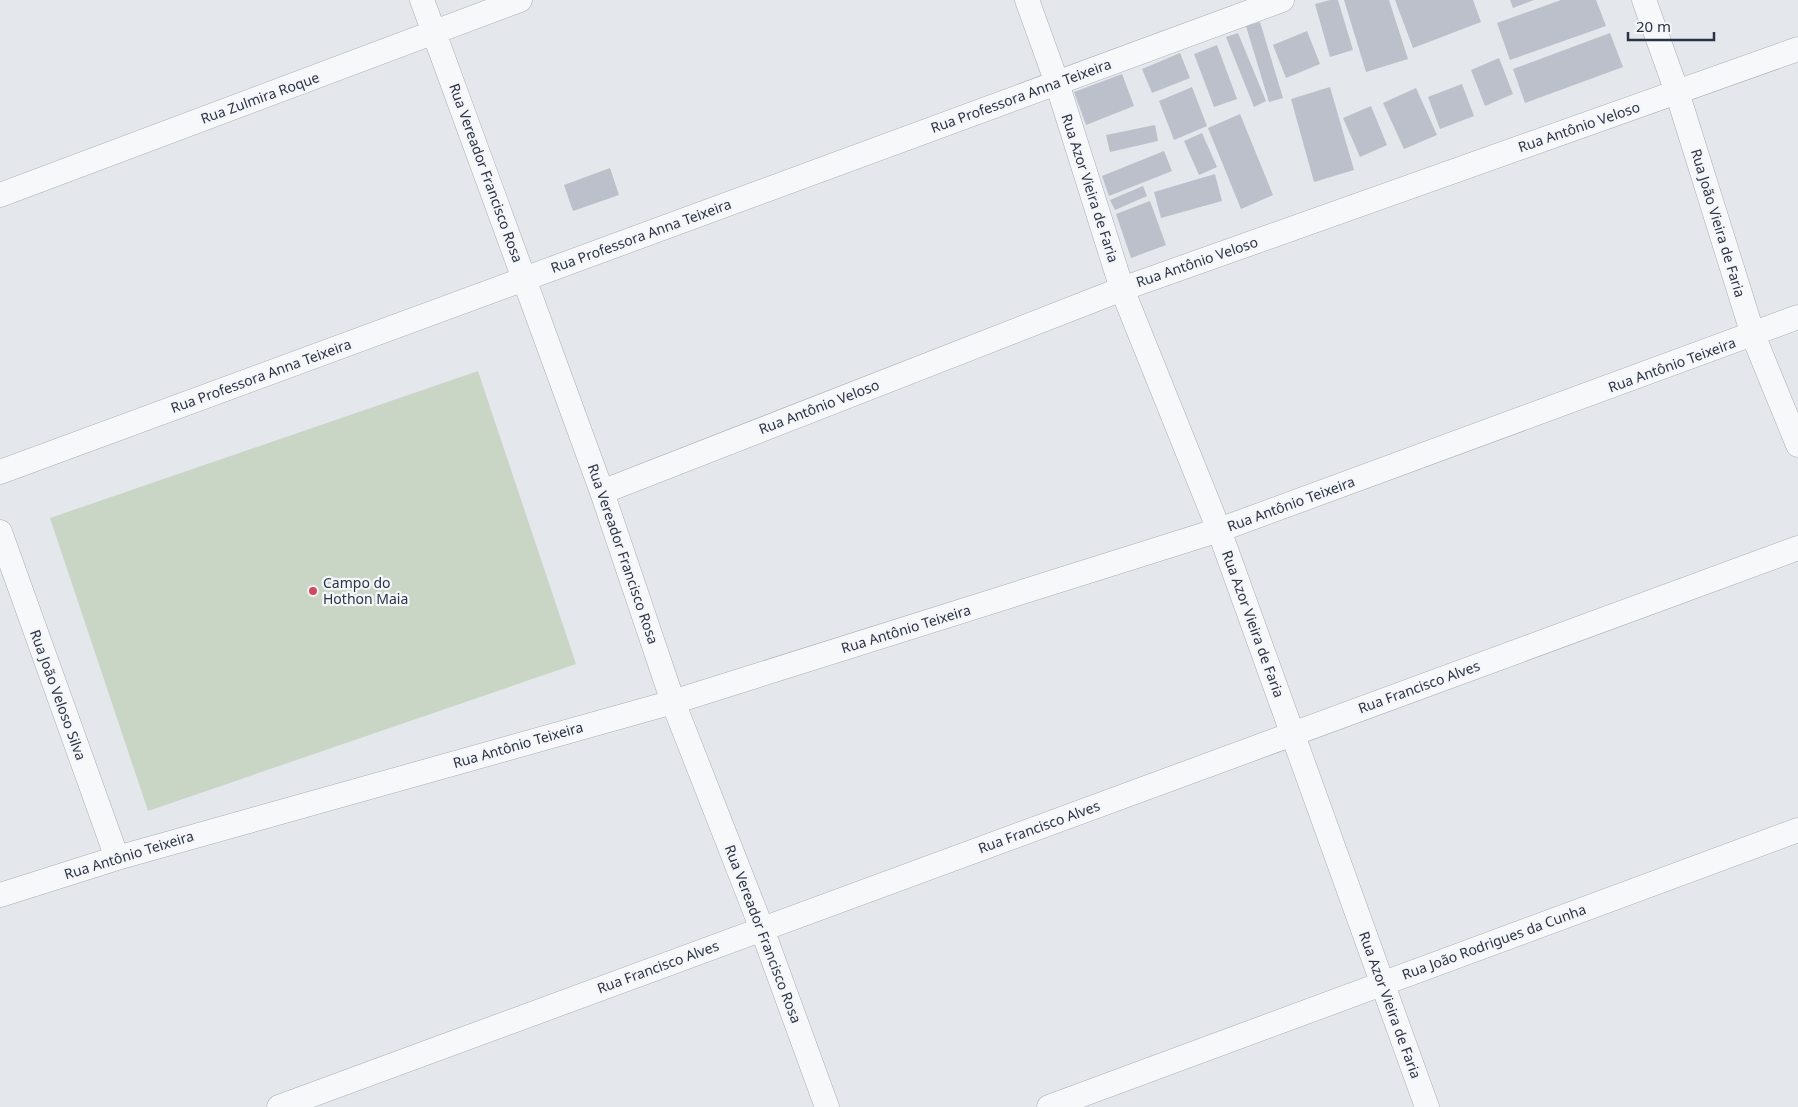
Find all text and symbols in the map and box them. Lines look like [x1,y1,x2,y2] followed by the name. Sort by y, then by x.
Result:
[1628,10,1714,42] scale bar
[1636,16,1671,36] text: 20 m
[928,54,1114,137] street label: Rua Professora Anna Teixeira
[198,67,322,128] street label: Rua Zulmira Roque
[445,81,528,265] street label: Rua Vereador Francisco Rosa
[1515,97,1642,156] street label: Rua Antônio Veloso
[1057,111,1124,265] street label: Rua Azor Vieira de Faria
[1687,146,1750,299] street label: Rua João Vieira de Faria
[548,194,734,277] street label: Rua Professora Anna Teixeira
[1133,232,1260,291] street label: Rua Antônio Veloso
[1605,333,1738,396] street label: Rua Antônio Teixeira
[168,334,354,417] street label: Rua Professora Anna Teixeira
[756,375,882,438] street label: Rua Antônio Veloso
[584,461,663,647] street label: Rua Vereador Francisco Rosa
[1224,472,1357,535] street label: Rua Antônio Teixeira
[1218,548,1289,700] street label: Rua Azor Vieira de Faria
[323,573,408,608] place label: Campo do Hothon Maia
[307,585,319,597] marker: Campo do Hothon Maia
[839,600,973,657] street label: Rua Antônio Teixeira
[26,627,91,763] street label: Rua João Veloso Silva
[1355,656,1483,717] street label: Rua Francisco Alves
[451,717,585,772] street label: Rua Antônio Teixeira
[975,796,1103,857] street label: Rua Francisco Alves
[62,826,196,883] street label: Rua Antônio Teixeira
[721,842,806,1026] street label: Rua Vereador Francisco Rosa
[1399,899,1588,984] street label: Rua João Rodrigues da Cunha
[1355,929,1426,1081] street label: Rua Azor Vieira de Faria
[594,936,722,997] street label: Rua Francisco Alves

